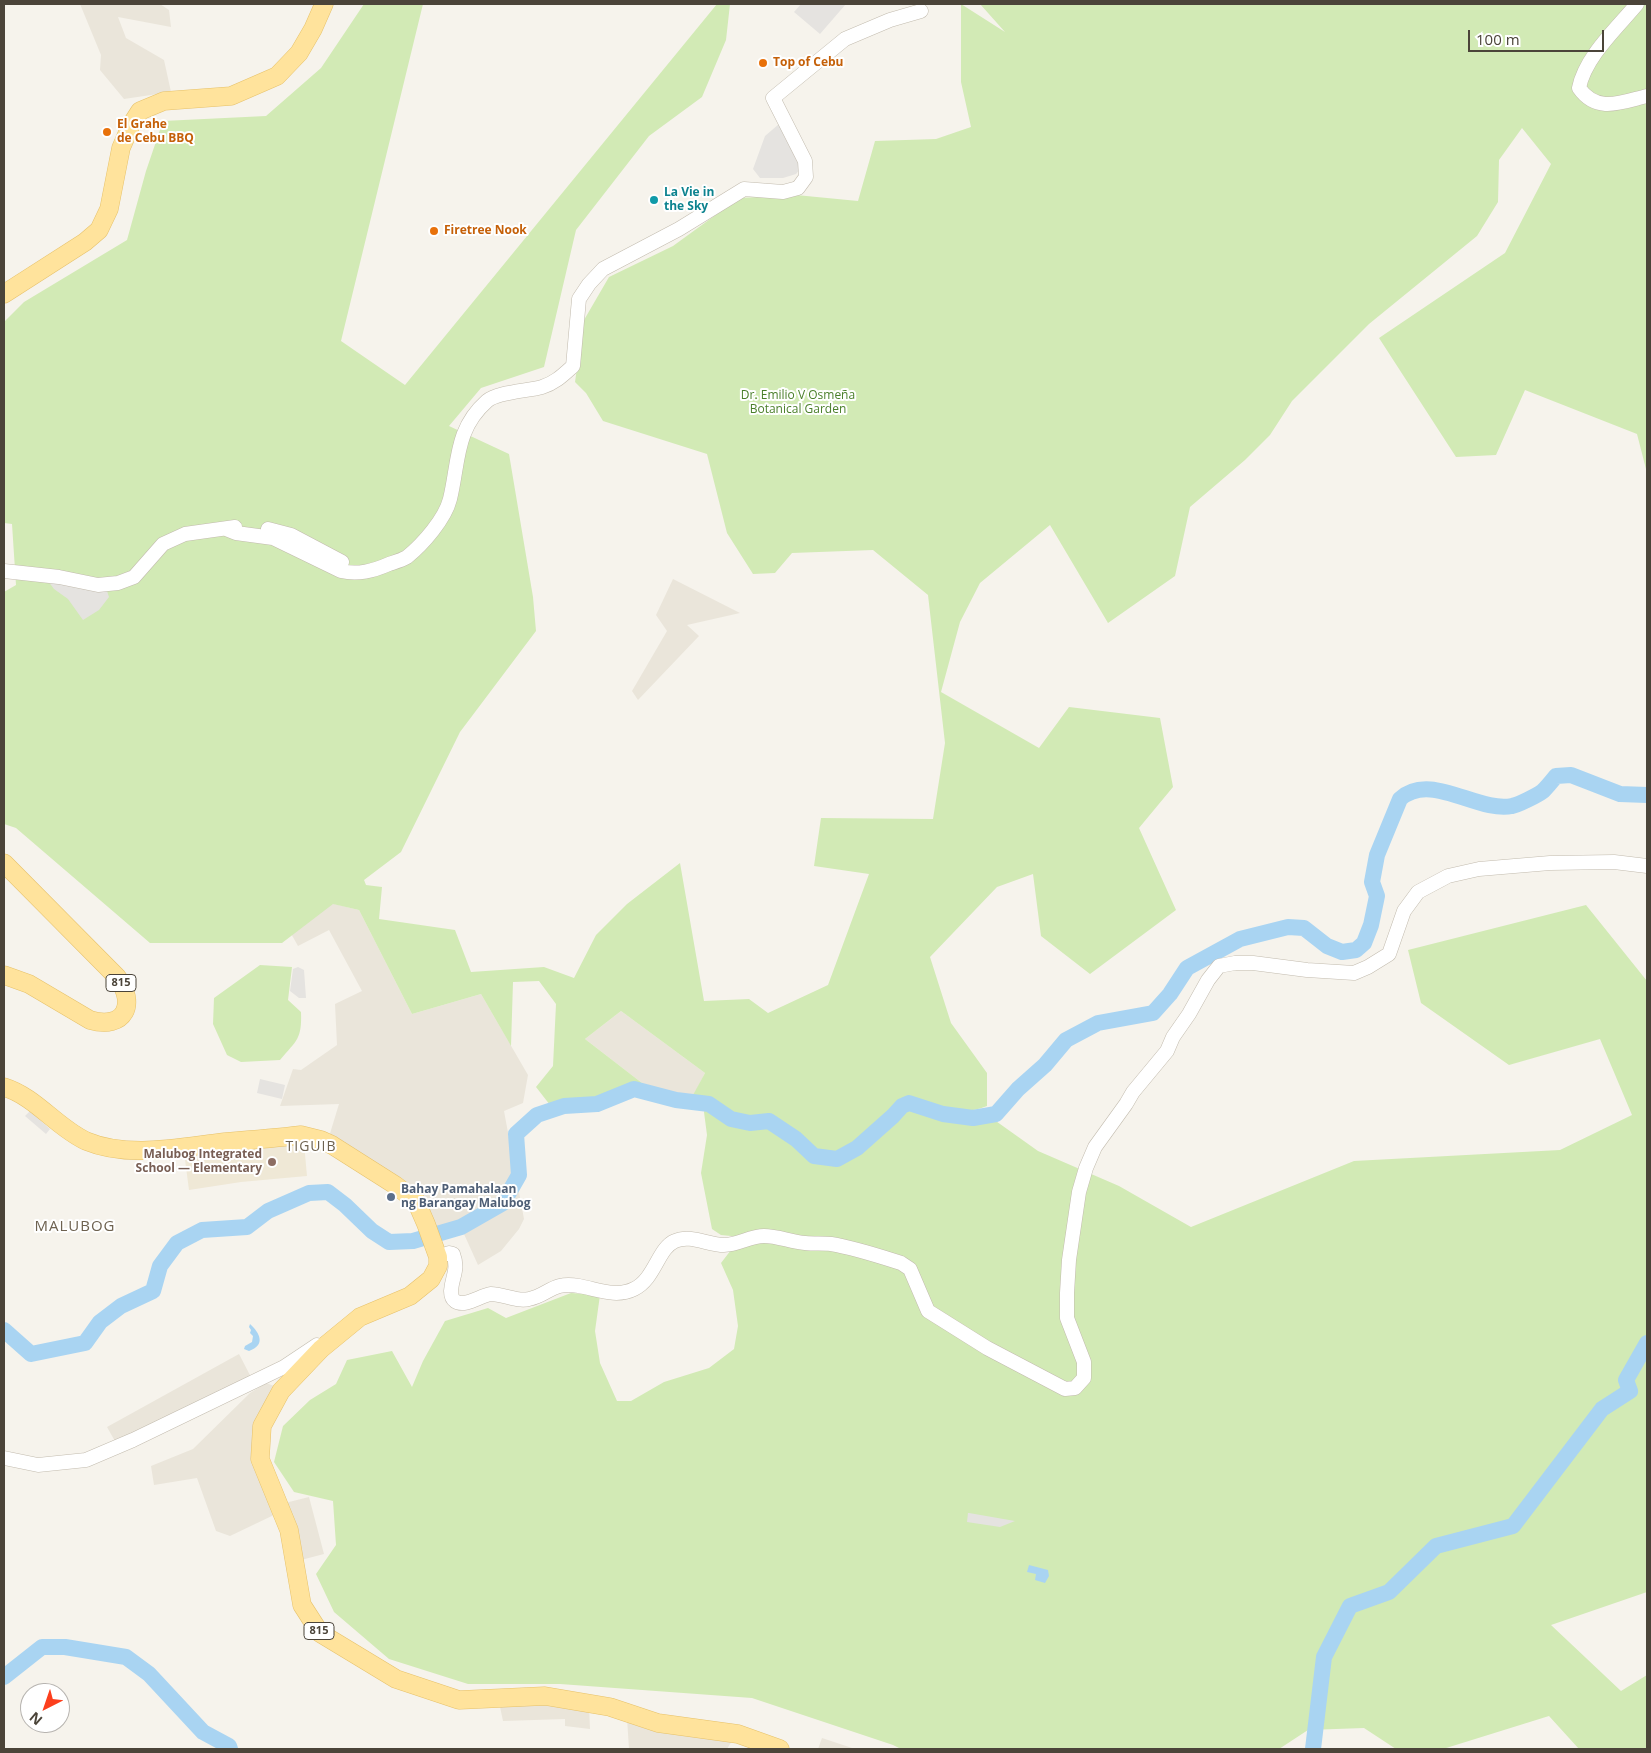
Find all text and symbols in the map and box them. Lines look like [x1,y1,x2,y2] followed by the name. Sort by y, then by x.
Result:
[1471,20,1607,52] scale bar
[1476,29,1520,49] text: 100 m
[773,56,844,70] place label: Top of Cebu
[757,57,769,69] marker: Top of Cebu
[117,118,194,146] place label: El Grahe de Cebu BBQ
[101,126,113,138] marker: El Grahe de Cebu BBQ
[664,186,714,214] place label: La Vie in the Sky
[648,194,660,206] marker: La Vie in the Sky
[444,224,527,238] place label: Firetree Nook
[428,225,440,237] marker: Firetree Nook
[741,389,855,417] park label: Dr. Emilio V Osmeña Botanical Garden
[106,974,136,991] road number: 815
[285,1139,337,1155] district label: TIGUIB
[136,1148,262,1176] place label: Malubog Integrated School — Elementary
[266,1156,278,1168] marker: Malubog Integrated School — Elementary
[401,1183,531,1211] place label: Bahay Pamahalaan ng Barangay Malubog
[385,1191,397,1203] marker: Bahay Pamahalaan ng Barangay Malubog
[34,1218,116,1236] district label: MALUBOG
[304,1622,334,1640] road number: 815
[20,1683,70,1733] north arrow
[25,1708,46,1730] text: N

